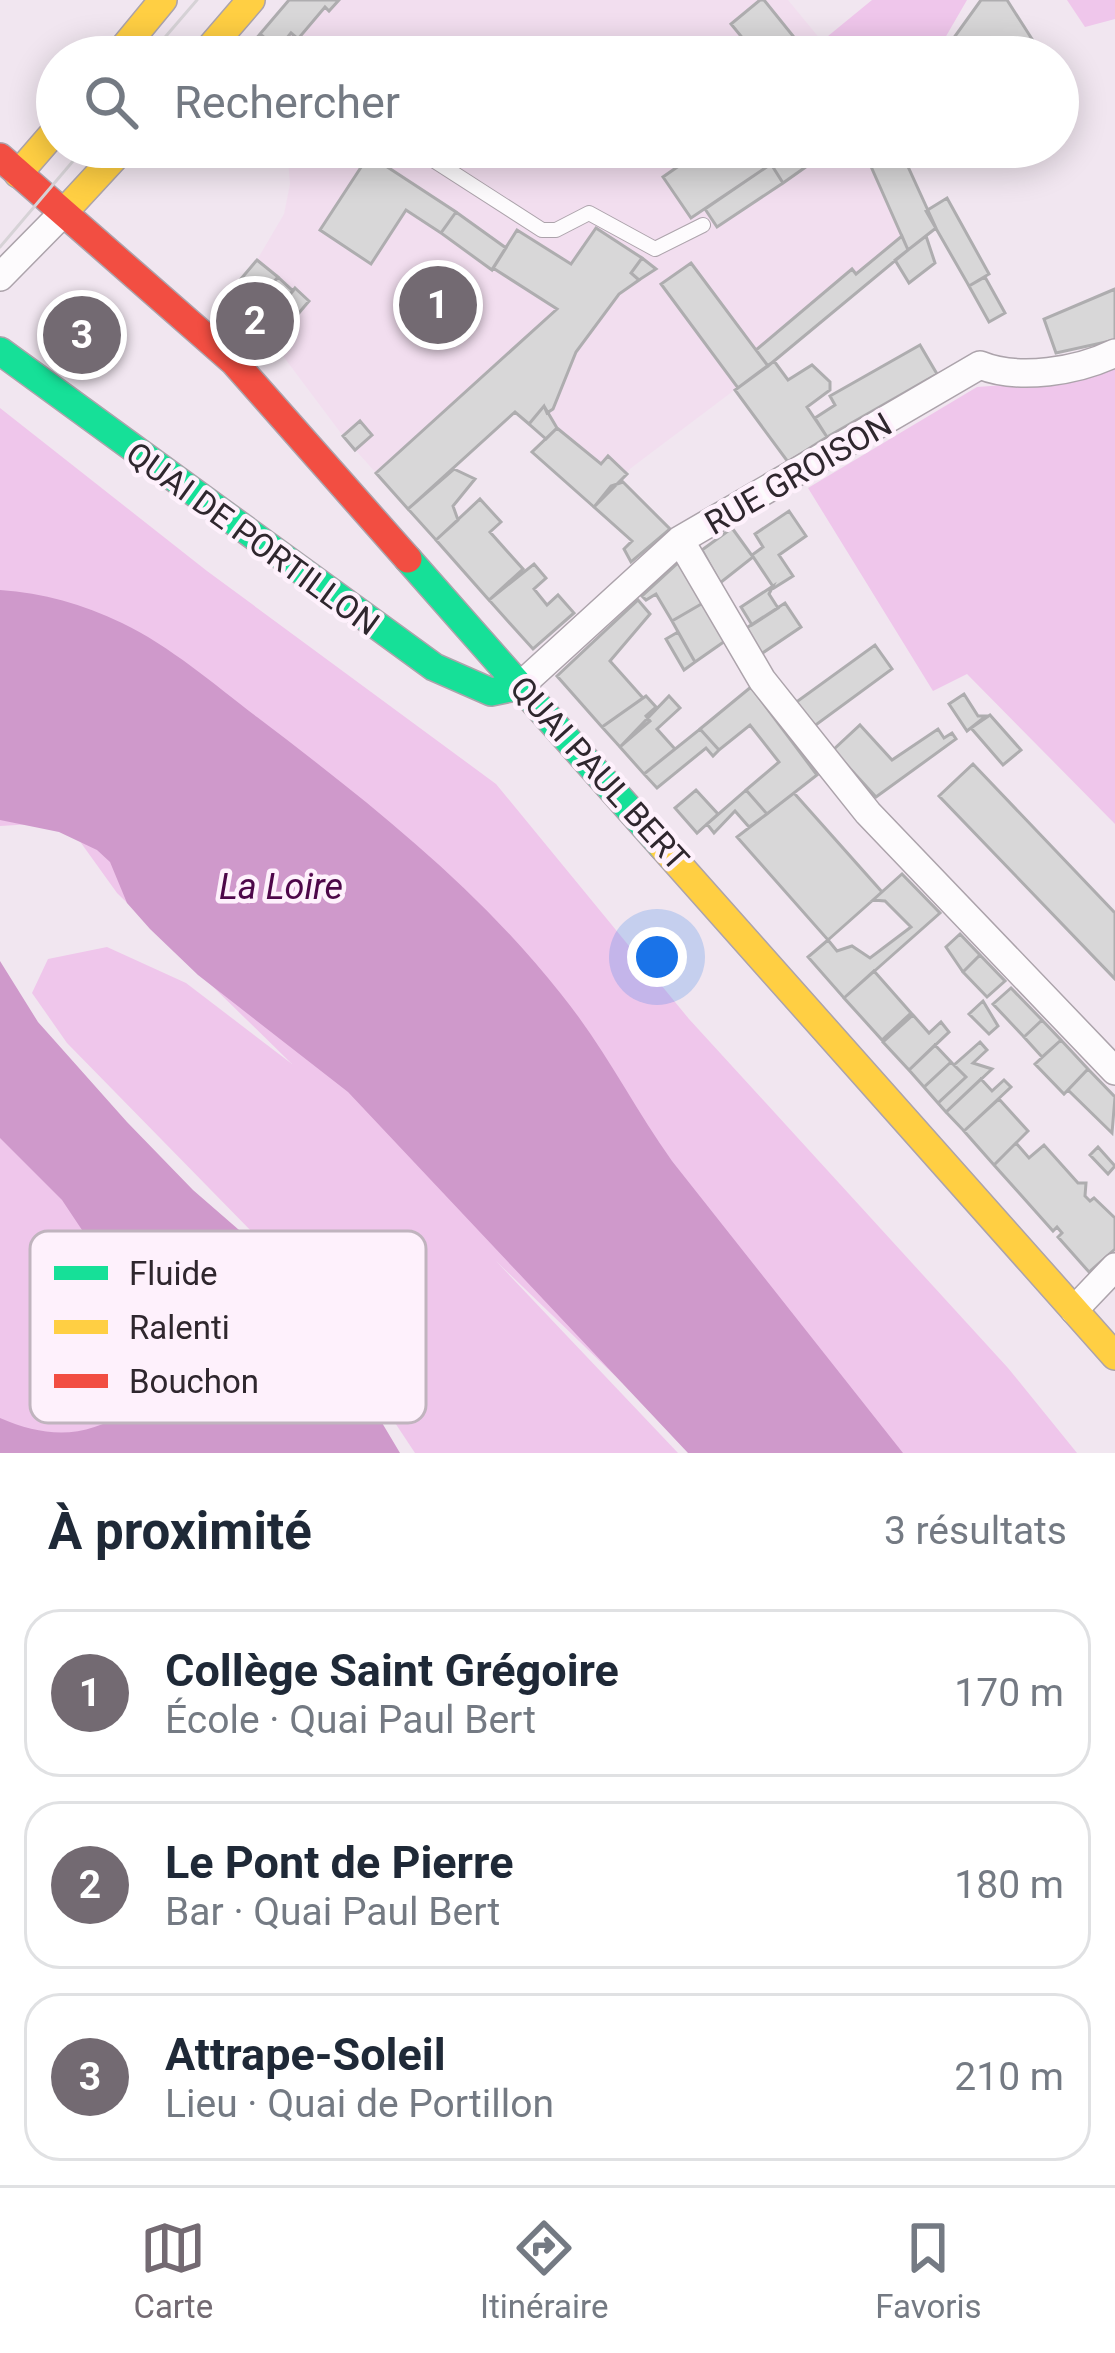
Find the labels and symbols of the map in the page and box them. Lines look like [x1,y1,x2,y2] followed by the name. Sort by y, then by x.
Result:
[399,260,477,350] pin: 1
[216,276,294,366] pin: 2
[43,290,121,380] pin: 3
[698,404,899,543] street label: RUE GROISON
[119,434,387,643] street label: QUAI DE PORTILLON
[502,668,697,878] street label: QUAI PAUL BERT
[219,866,343,908] water label: La Loire
[627,927,687,987] your location
[30,1231,426,1423] legend
[129,1254,218,1293] text: Fluide
[129,1308,230,1347] text: Ralenti
[129,1362,259,1401] text: Bouchon

